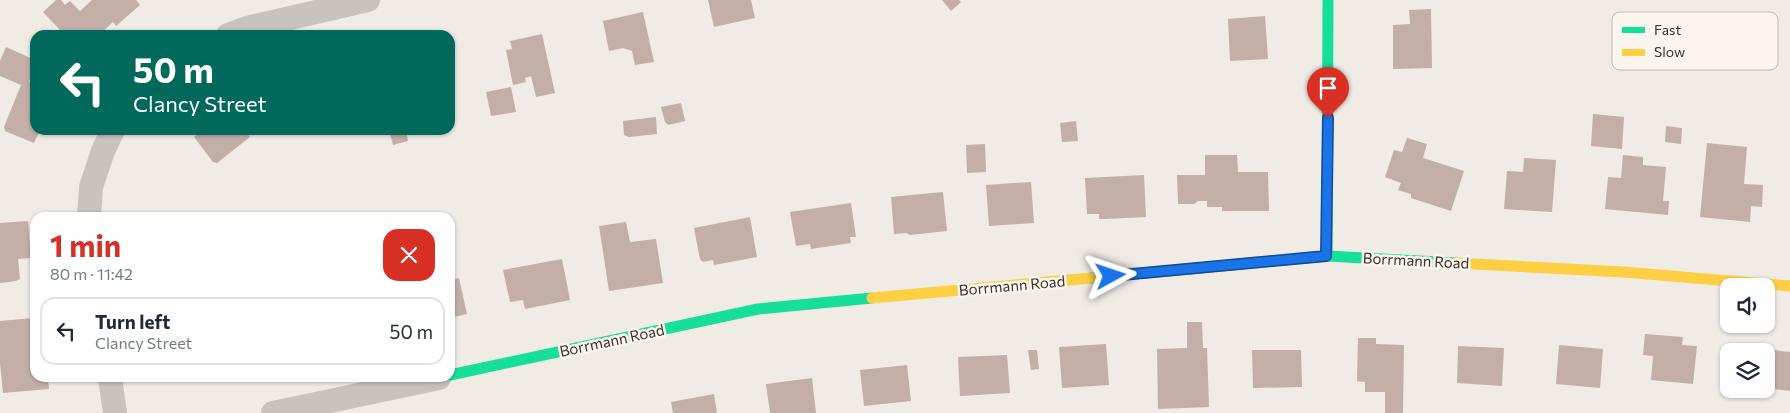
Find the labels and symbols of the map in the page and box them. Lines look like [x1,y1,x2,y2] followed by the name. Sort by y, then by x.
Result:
[1612,12,1778,70] legend
[1654,21,1681,38] text: Fast
[1654,43,1685,60] text: Slow
[1307,67,1349,118] pin
[1362,248,1470,272] street label: Borrmann Road
[1084,249,1136,301] position arrow
[958,271,1066,299] street label: Borrmann Road
[558,320,666,360] street label: Borrmann Road

